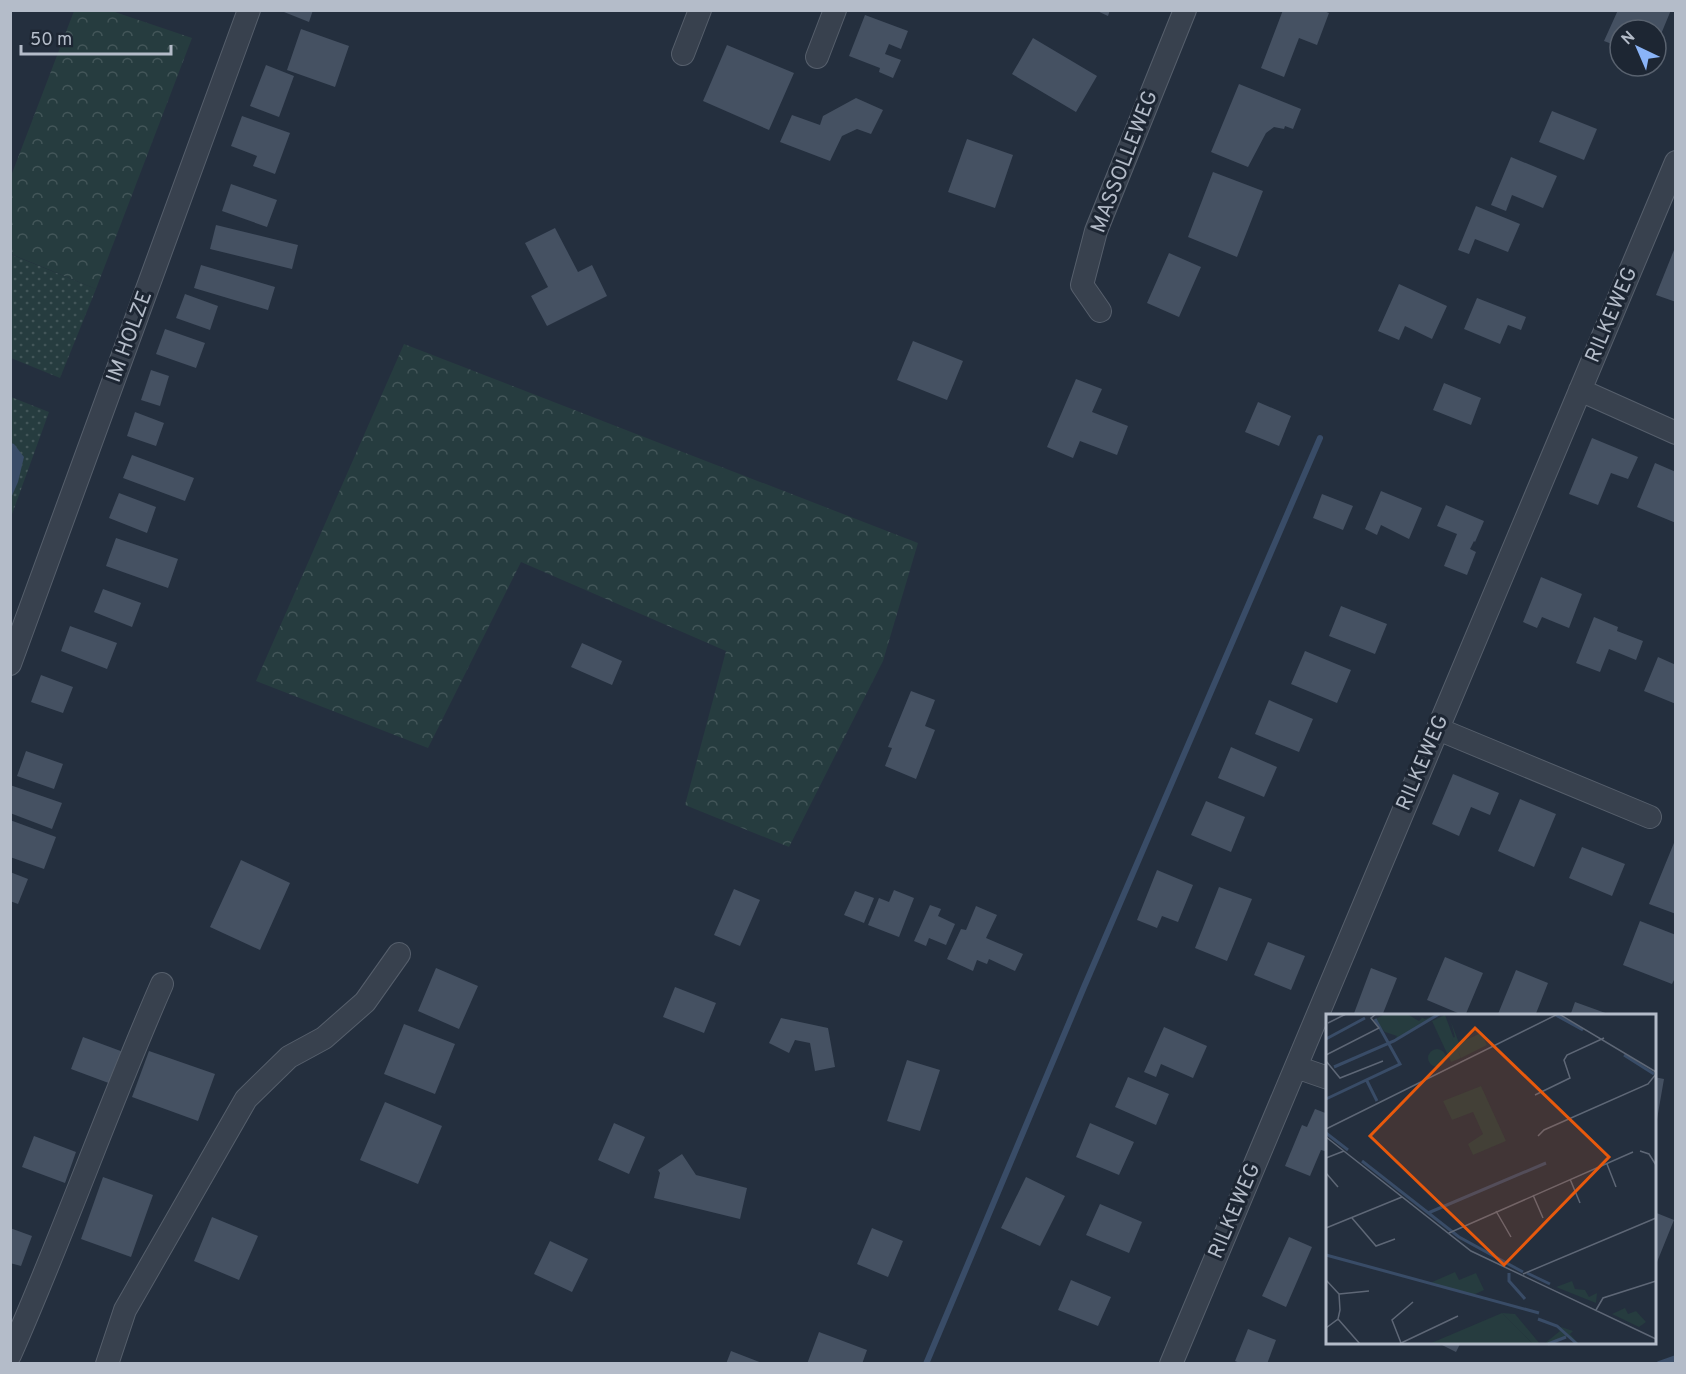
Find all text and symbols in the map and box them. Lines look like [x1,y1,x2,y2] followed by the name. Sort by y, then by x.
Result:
[21,18,171,56] scale bar
[1608,18,1668,78] north arrow
[1618,27,1640,50] text: N
[30,29,72,52] text: 50 m
[1085,87,1165,237] street label: MASSOLLEWEG
[1580,263,1644,367] street label: RILKEWEG
[101,287,159,387] street label: IM HOLZE
[1391,711,1455,815] street label: RILKEWEG
[1326,1014,1656,1344] inset map
[1203,1159,1267,1263] street label: RILKEWEG

